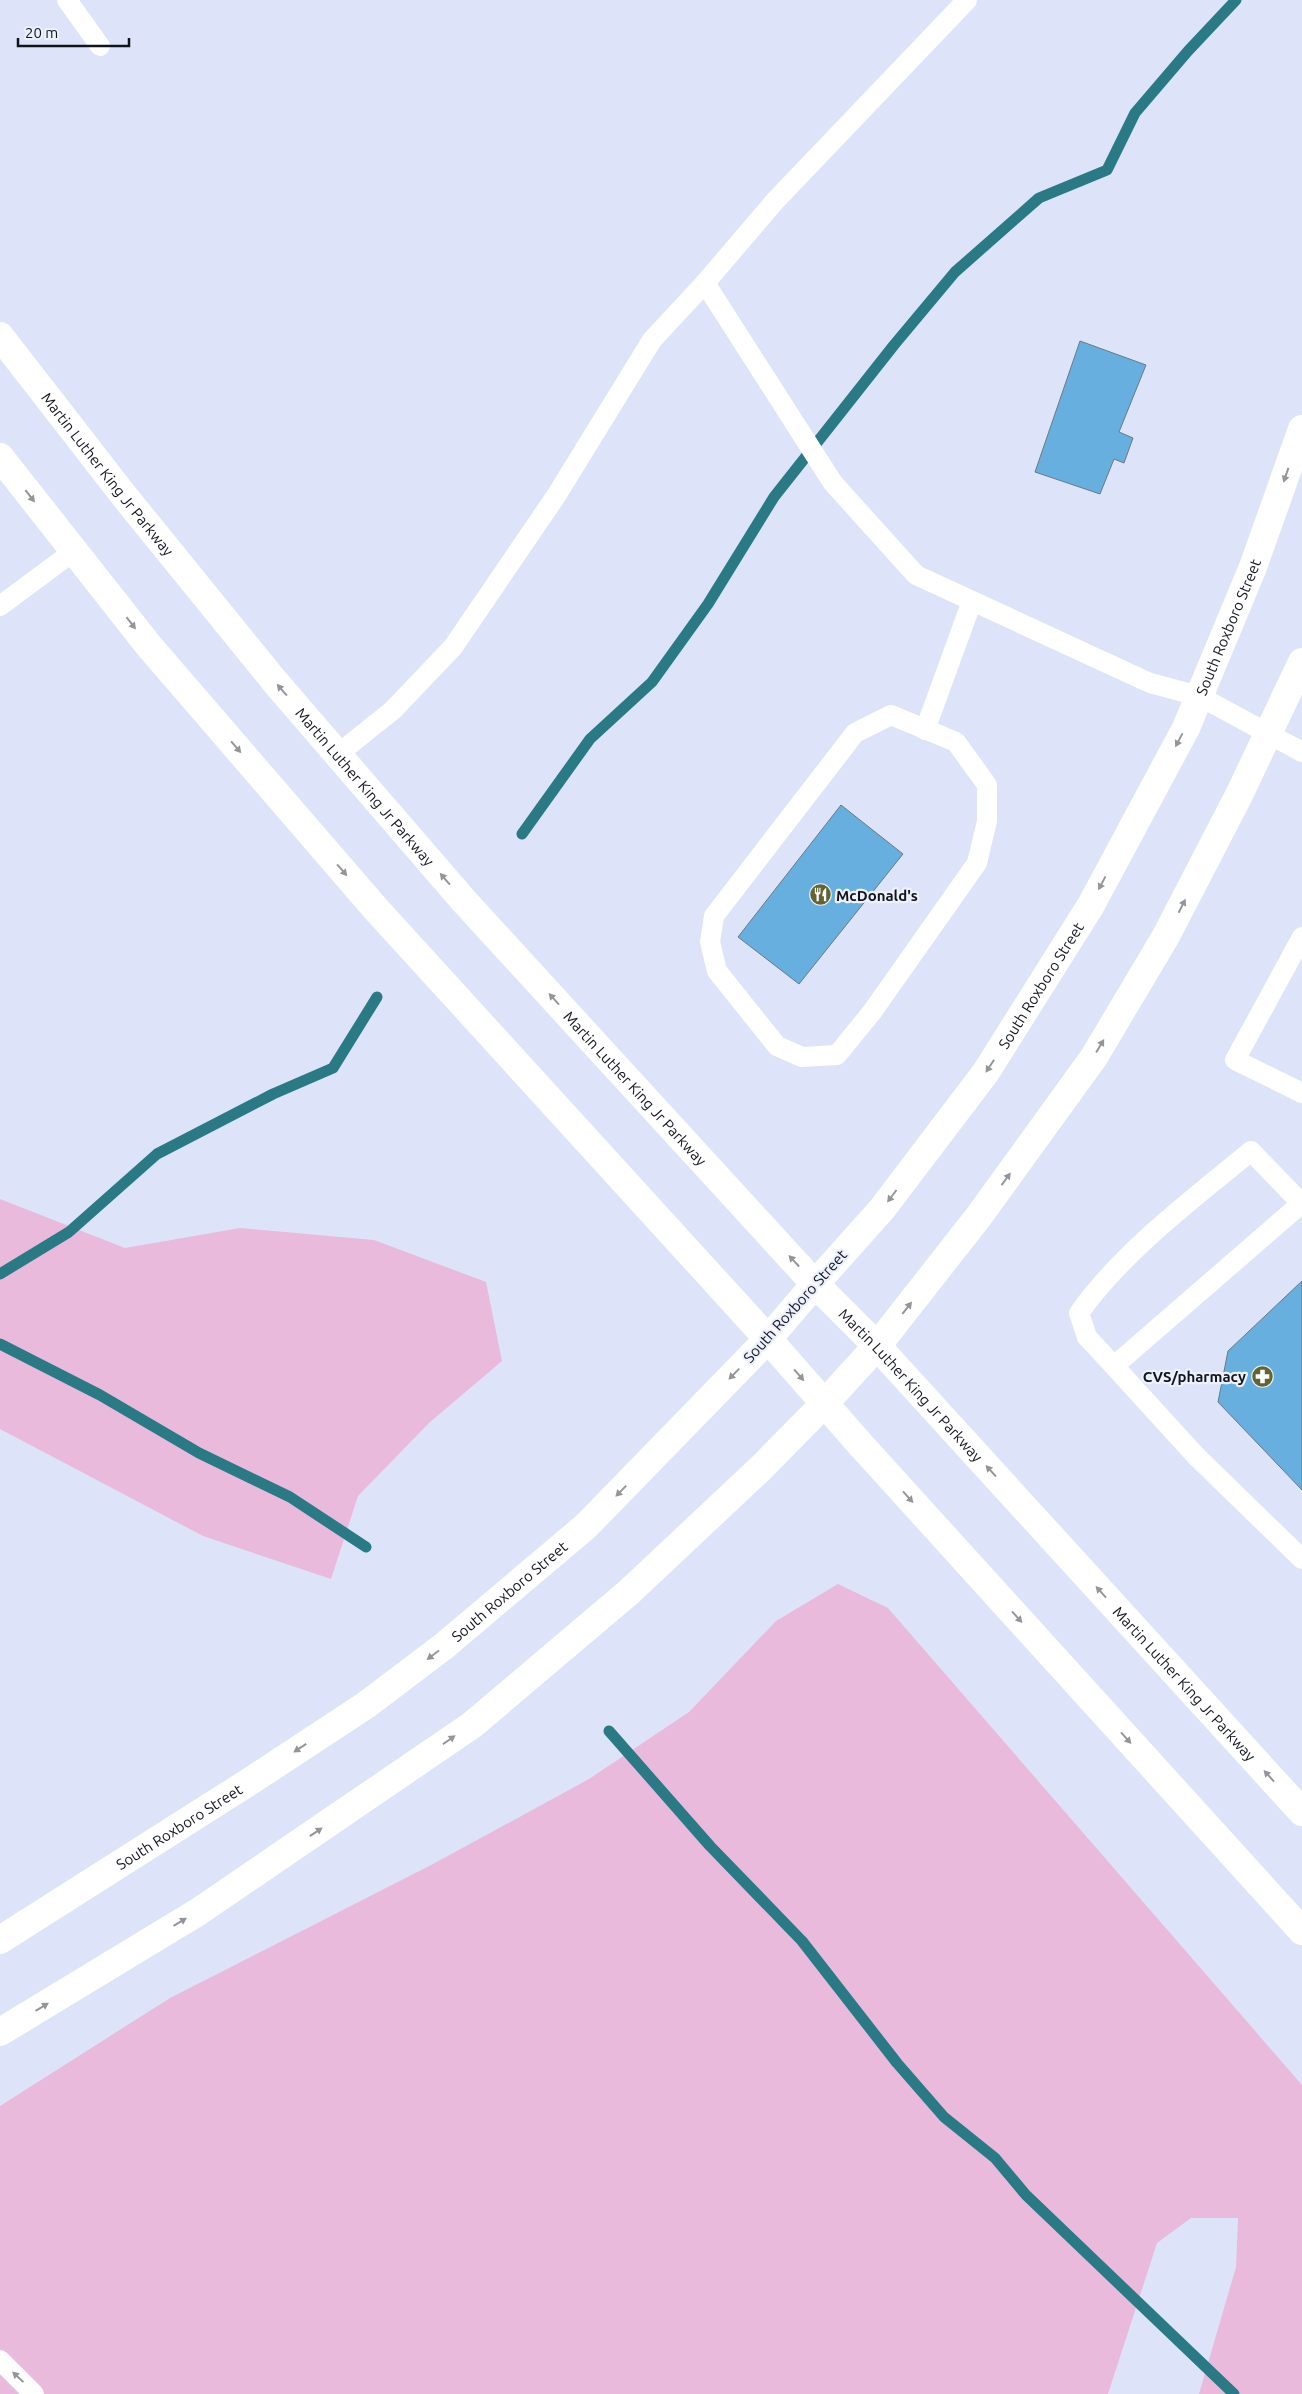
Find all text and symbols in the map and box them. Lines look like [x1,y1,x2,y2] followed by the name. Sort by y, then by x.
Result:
[18,15,129,47] scale bar
[25,24,58,41] text: 20 m
[38,389,177,559] street label: Martin Luther King Jr Parkway
[1282,467,1289,482] one-way arrow
[24,489,35,502] one-way arrow
[1192,557,1264,698] street label: South Roxboro Street
[125,616,136,629] one-way arrow
[276,684,288,696] one-way arrow
[293,704,438,869] street label: Martin Luther King Jr Parkway
[1175,733,1183,747] one-way arrow
[230,741,241,753] one-way arrow
[336,864,347,876] one-way arrow
[440,872,451,885] one-way arrow
[1098,876,1106,890] one-way arrow
[808,883,832,907] restaurant icon: McDonald's
[836,887,918,904] place label: McDonald's
[1178,899,1186,913] one-way arrow
[994,919,1087,1052] street label: South Roxboro Street
[548,994,560,1006] one-way arrow
[561,1008,710,1169] street label: Martin Luther King Jr Parkway
[1095,1040,1104,1053] one-way arrow
[985,1060,994,1073] one-way arrow
[1001,1172,1011,1186] one-way arrow
[887,1189,897,1203] one-way arrow
[740,1246,850,1366] street label: South Roxboro Street
[788,1256,800,1268] one-way arrow
[902,1302,913,1315] one-way arrow
[836,1305,986,1465] street label: Martin Luther King Jr Parkway
[1250,1364,1274,1388] pharmacy icon: CVS/pharmacy
[728,1367,740,1379] one-way arrow
[1143,1368,1246,1385] place label: CVS/pharmacy
[794,1369,805,1382] one-way arrow
[985,1466,997,1478] one-way arrow
[615,1484,627,1496] one-way arrow
[902,1490,914,1502] one-way arrow
[448,1537,570,1645] street label: South Roxboro Street
[1095,1586,1107,1598] one-way arrow
[1110,1603,1259,1764] street label: Martin Luther King Jr Parkway
[1011,1611,1022,1624] one-way arrow
[427,1649,440,1660] one-way arrow
[1120,1731,1132,1743] one-way arrow
[443,1735,456,1745] one-way arrow
[293,1744,307,1753] one-way arrow
[1263,1771,1275,1783] one-way arrow
[113,1780,245,1873] street label: South Roxboro Street
[309,1827,322,1837] one-way arrow
[174,1918,187,1927] one-way arrow
[35,2003,48,2012] one-way arrow
[12,2371,24,2383] one-way arrow

